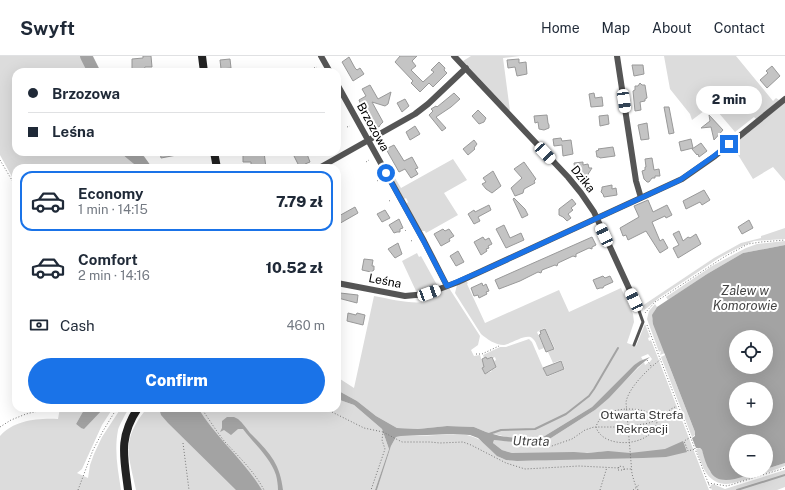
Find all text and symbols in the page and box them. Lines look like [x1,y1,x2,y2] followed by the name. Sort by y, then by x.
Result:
[20,17,75,39] text: Swyft
[541,20,580,36] text: Home
[602,20,630,36] text: Map
[652,20,692,36] text: About
[714,20,765,36] text: Contact
[52,85,120,102] text: Brzozowa
[696,86,762,114] callout: 2 min
[616,88,632,114] car
[712,92,746,107] text: 2 min
[354,100,392,154] street label: Brzozowa
[52,123,94,140] text: Leśna
[720,135,738,153] route end
[532,140,558,166] car
[568,163,598,195] street label: Dzika
[377,164,395,182] route start
[30,183,66,219] icon: car
[78,185,143,202] text: Economy
[276,193,323,210] text: 7.79 zł
[78,202,148,217] text: 1 min · 14:15
[593,222,615,248] car
[30,249,66,285] icon: car
[78,251,138,268] text: Comfort
[266,259,323,276] text: 10.52 zł
[78,268,150,283] text: 2 min · 14:16
[367,271,403,291] street label: Leśna
[416,283,442,303] car
[713,283,777,313] water label: Zalew w Komorowie
[623,287,645,313] car
[28,314,50,336] icon: cash
[60,317,95,334] text: Cash
[286,318,325,333] text: 460 m
[729,330,773,478] map controls
[729,330,773,374] button: locate
[28,358,325,404] button: Confirm
[729,382,773,426] button: +
[600,408,684,436] park label: Otwarta Strefa Rekreacji
[512,433,550,449] water label: Utrata
[729,434,773,478] button: −

